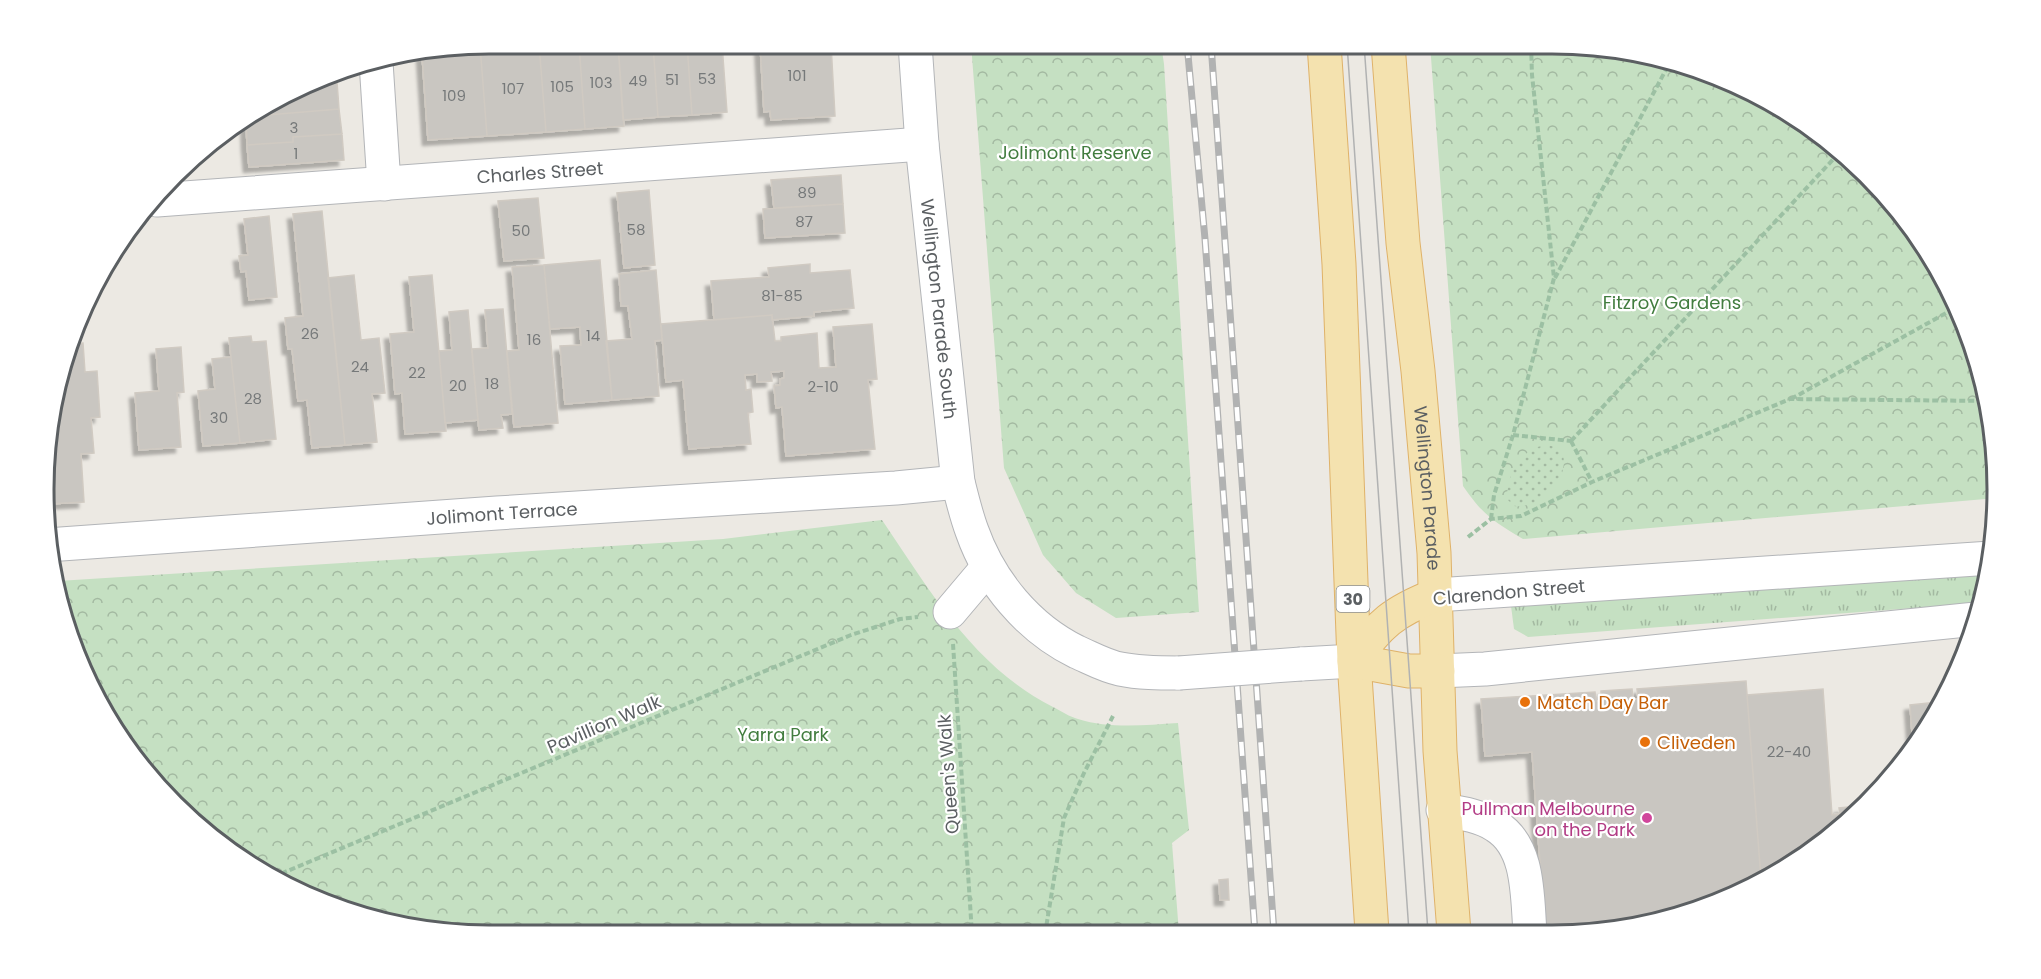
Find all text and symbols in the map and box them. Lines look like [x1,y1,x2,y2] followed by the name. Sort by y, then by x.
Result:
[787,65,807,86] house number: 101
[698,68,716,89] house number: 53
[665,69,679,90] house number: 51
[629,70,647,91] house number: 49
[589,72,613,93] house number: 103
[550,76,574,97] house number: 105
[502,78,524,99] house number: 107
[442,85,466,106] house number: 109
[290,117,298,138] house number: 3
[998,140,1152,165] park label: Jolimont Reserve
[294,143,298,164] house number: 1
[476,155,604,189] street label: Charles Street
[798,182,816,203] house number: 89
[915,197,964,420] street label: Wellington Parade South
[795,211,813,232] house number: 87
[627,219,645,240] house number: 58
[512,220,530,241] house number: 50
[761,285,803,306] house number: 81-85
[1603,290,1741,315] park label: Fitzroy Gardens
[301,323,319,344] house number: 26
[586,325,600,346] house number: 14
[527,329,541,350] house number: 16
[351,356,369,377] house number: 24
[408,362,426,383] house number: 22
[485,373,499,394] house number: 18
[449,375,467,396] house number: 20
[807,376,839,397] house number: 2-10
[244,388,262,409] house number: 28
[1409,405,1447,571] street label: Wellington Parade
[210,407,228,428] house number: 30
[425,495,578,530] street label: Jolimont Terrace
[1432,573,1586,611] street label: Clarendon Street
[1336,586,1370,612] road number: 30
[543,688,666,759] street label: Pavillion Walk
[1537,690,1669,715] place label: Match Day Bar
[1518,695,1532,709] marker: Match Day Bar
[931,713,965,835] street label: Queen's Walk
[737,722,830,747] park label: Yarra Park
[1657,730,1736,755] place label: Cliveden
[1638,735,1652,749] marker: Cliveden
[1767,741,1811,762] house number: 22-40
[1461,796,1636,842] place label: Pullman Melbourne on the Park
[1640,811,1654,825] marker: Pullman Melbourne on the Park

